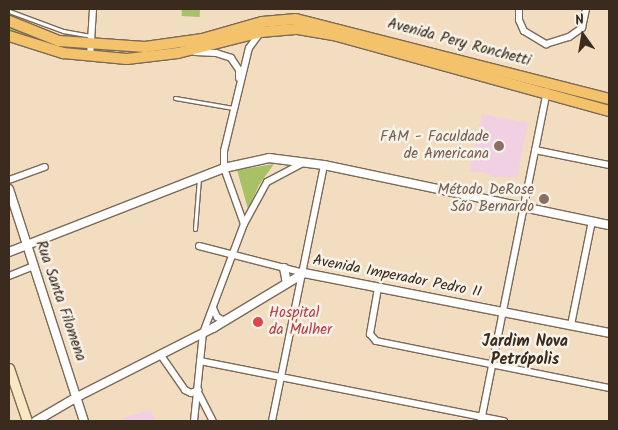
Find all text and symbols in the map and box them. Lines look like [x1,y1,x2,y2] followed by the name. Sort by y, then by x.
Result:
[573,9,586,32] text: N
[558,10,608,60] north arrow
[385,15,533,71] street label: Avenida Pery Ronchetti
[380,128,489,163] place label: FAM - Faculdade de Americana
[493,140,505,152] marker: FAM - Faculdade de Americana
[438,181,534,216] place label: Método DeRose São Bernardo
[538,193,550,205] marker: Método DeRose São Bernardo
[31,238,89,364] street label: Rua Santa Filomena
[311,252,483,302] street label: Avenida Imperador Pedro II
[269,304,332,339] place label: Hospital da Mulher
[251,315,265,329] marker: Hospital da Mulher
[482,332,568,370] district label: Jardim Nova Petrópolis

